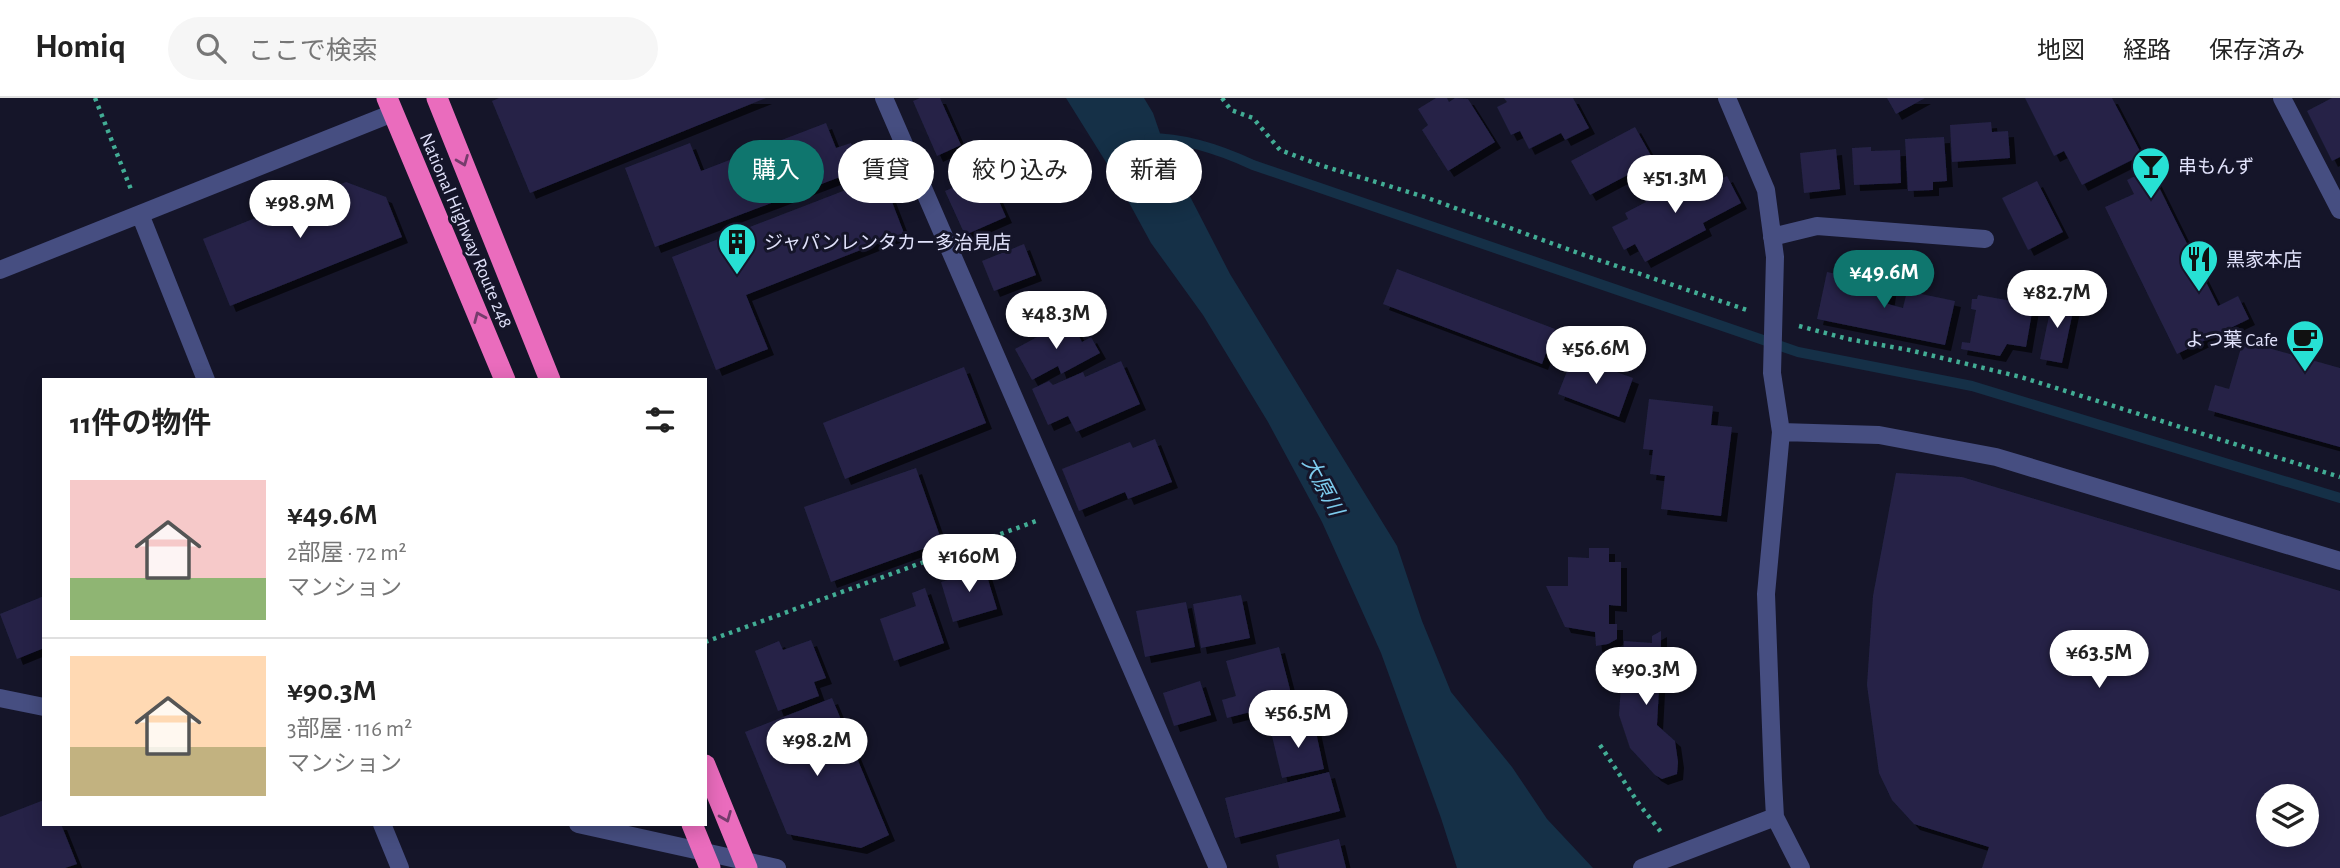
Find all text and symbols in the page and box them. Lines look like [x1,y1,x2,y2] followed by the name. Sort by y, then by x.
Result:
[168,17,658,80] search box
[192,29,230,67] icon: search
[35,31,126,64] text: Homiq
[248,38,378,64] text: ここで検索
[2037,39,2085,63] text: 地図
[2123,39,2171,63] text: 経路
[2209,39,2305,63] text: 保存済み
[416,130,515,331] street label: National Highway Route 248
[728,140,824,203] chip: 購入
[838,140,934,203] chip: 賃貸
[948,140,1092,203] chip: 絞り込み
[1106,140,1202,203] chip: 新着
[2130,145,2172,200] bar icon: 串もんず
[454,155,468,167] one-way arrow
[1618,156,1732,215] pin: ¥51.3M
[2178,156,2254,177] place label: 串もんず
[1643,166,1707,189] text: ¥51.3M
[243,180,357,240] pin: ¥98.9M
[265,191,335,214] text: ¥98.9M
[716,221,758,276] building icon: ジャパンレンタカー多治見店
[764,232,1011,253] place label: ジャパンレンタカー多治見店
[2178,238,2220,293] restaurant icon: 黒家本店
[2226,249,2302,270] place label: 黒家本店
[1827,250,1941,310] pin: ¥49.6M
[1849,261,1919,284] text: ¥49.6M
[2000,271,2114,330] pin: ¥82.7M
[2023,281,2091,304] text: ¥82.7M
[999,292,1113,351] pin: ¥48.3M
[1022,302,1090,325] text: ¥48.3M
[473,312,487,324] one-way arrow
[2284,318,2326,373] cafe icon: よつ葉 Cafe
[1539,327,1653,386] pin: ¥56.6M
[2185,329,2278,350] place label: よつ葉 Cafe
[1562,337,1630,360] text: ¥56.6M
[641,401,679,439] icon: filters
[70,409,212,439] text: 11件の物件
[1298,453,1348,521] water label: 大原川
[287,500,378,530] text: ¥49.6M
[126,508,210,592] icon: home
[920,534,1018,594] pin: ¥160M
[287,542,407,565] text: 2部屋 · 72 m²
[938,545,1000,568] text: ¥160M
[287,577,402,600] text: マンション
[2042,630,2156,690] pin: ¥63.5M
[2066,641,2132,664] text: ¥63.5M
[1589,648,1703,707] pin: ¥90.3M
[1612,658,1680,681] text: ¥90.3M
[287,676,377,706] text: ¥90.3M
[126,684,210,768] icon: home
[1241,690,1355,750] pin: ¥56.5M
[1265,701,1331,724] text: ¥56.5M
[287,718,412,741] text: 3部屋 · 116 m²
[760,718,874,778] pin: ¥98.2M
[783,729,851,752] text: ¥98.2M
[287,753,402,776] text: マンション
[2256,784,2319,847] map controls
[2256,784,2319,847] button: layers
[717,810,731,822] one-way arrow

